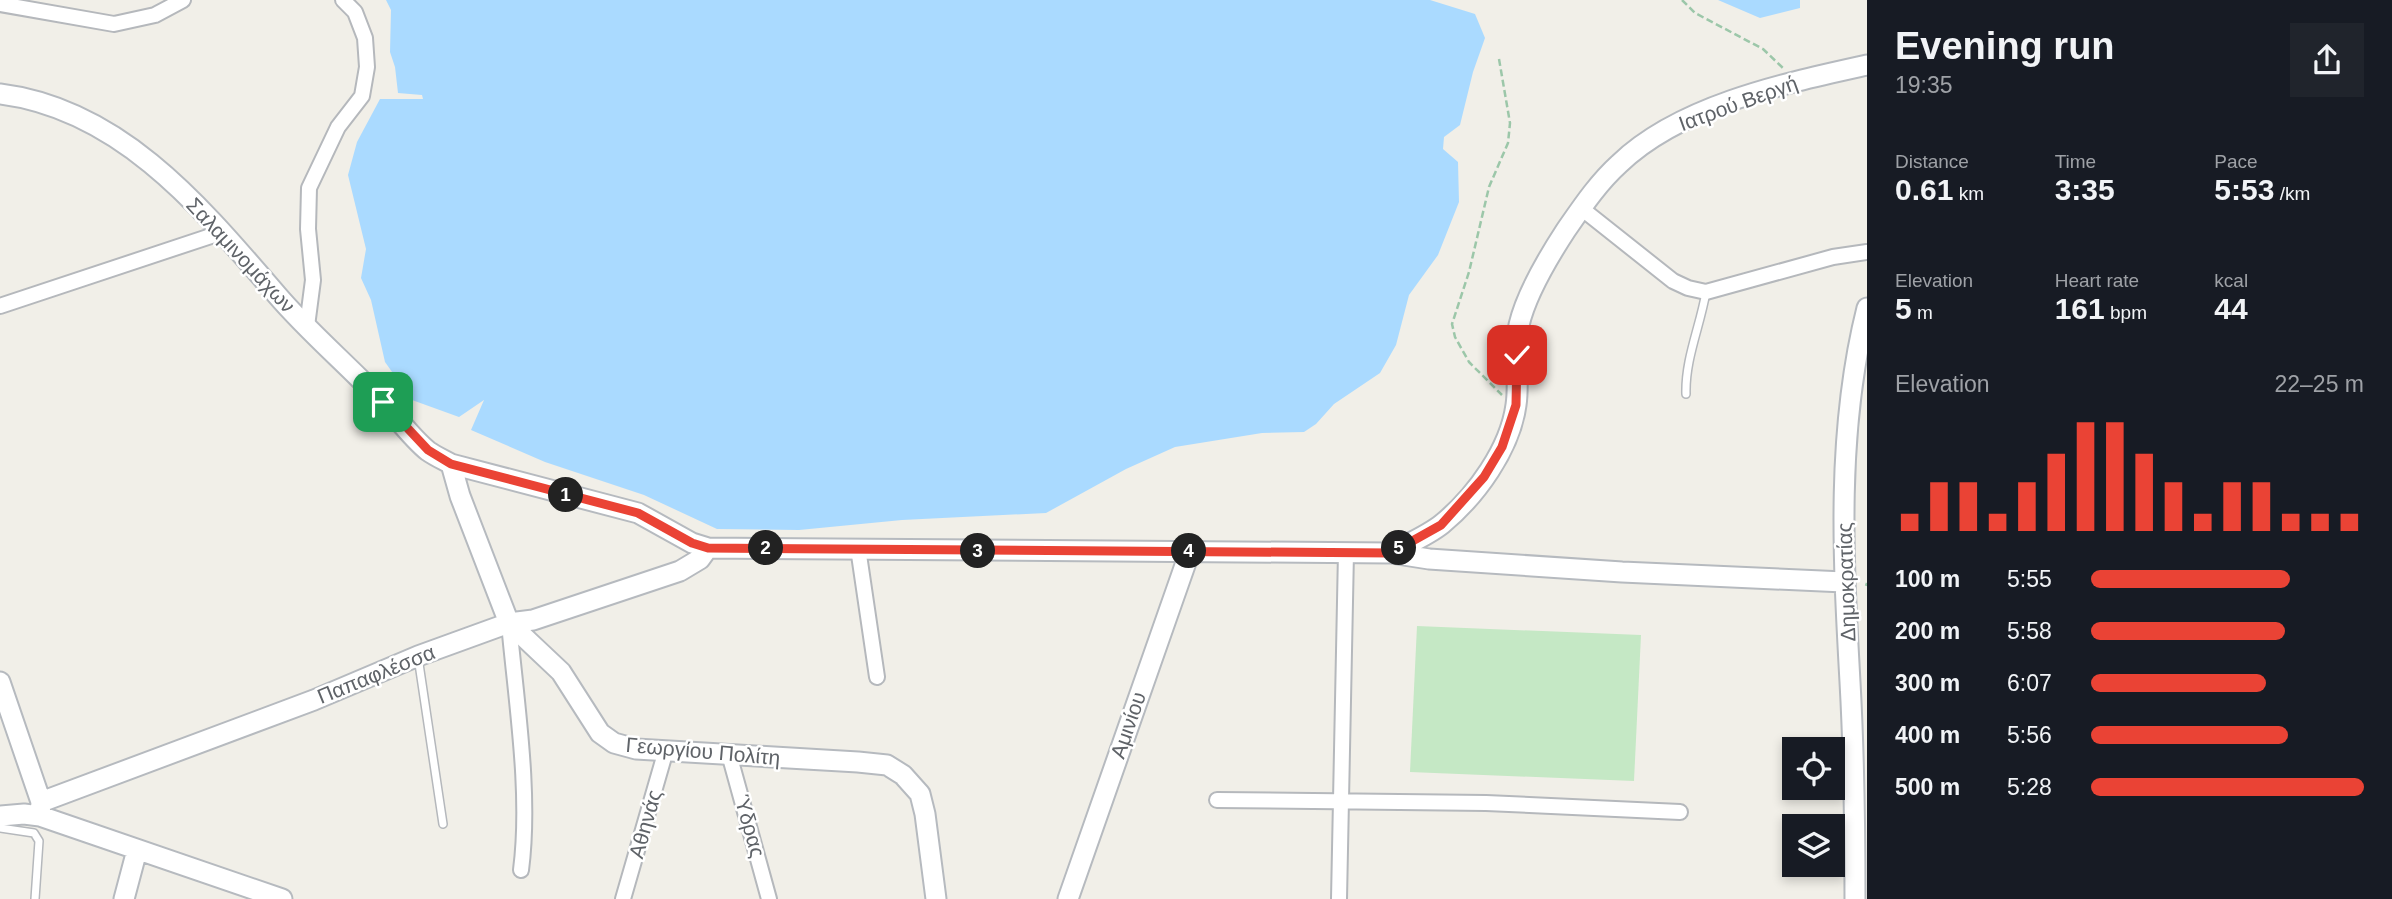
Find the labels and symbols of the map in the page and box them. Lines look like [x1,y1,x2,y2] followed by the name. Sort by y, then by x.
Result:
[1675,71,1801,135] street label: Ιατρού Βεργή
[182,193,300,317] street label: Σαλαμινομάχων
[1487,325,1547,385] pin
[353,372,413,432] pin
[548,477,584,512] pin: 1
[1832,522,1860,642] street label: Δημοκρατίας
[748,530,784,566] pin: 2
[1382,530,1416,566] pin: 5
[960,534,996,568] pin: 3
[1172,534,1206,568] pin: 4
[314,640,438,708] street label: Παπαφλέσσα
[1106,689,1150,761] street label: Αμινίου
[625,733,781,769] street label: Γεωργίου Πολίτη
[624,787,666,861] street label: Αθηνάς
[730,792,770,860] street label: Ύδρας

